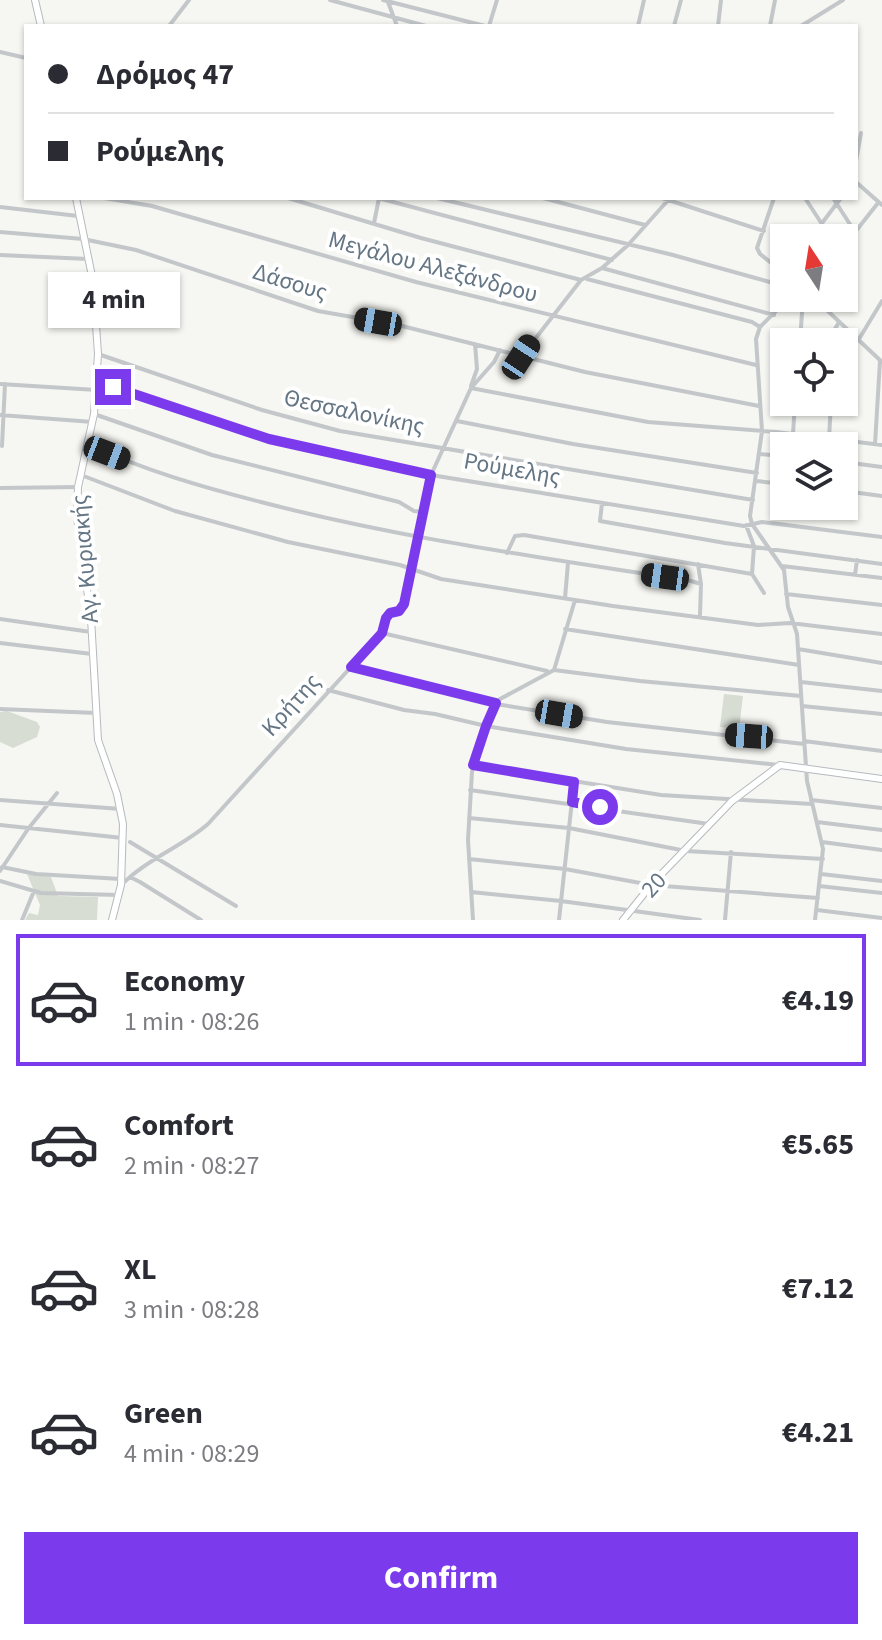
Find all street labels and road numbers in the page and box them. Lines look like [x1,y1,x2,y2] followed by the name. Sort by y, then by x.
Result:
[324,222,542,312] street label: Μεγάλου Αλεξάνδρου
[249,254,331,310] street label: Δάσους
[281,380,427,444] street label: Θεσσαλονίκης
[461,443,563,495] street label: Ρούμελης
[62,493,108,625] street label: Αγ. Κυριακής
[253,666,329,744] street label: Κρήτης
[633,864,675,906] street label: 20

